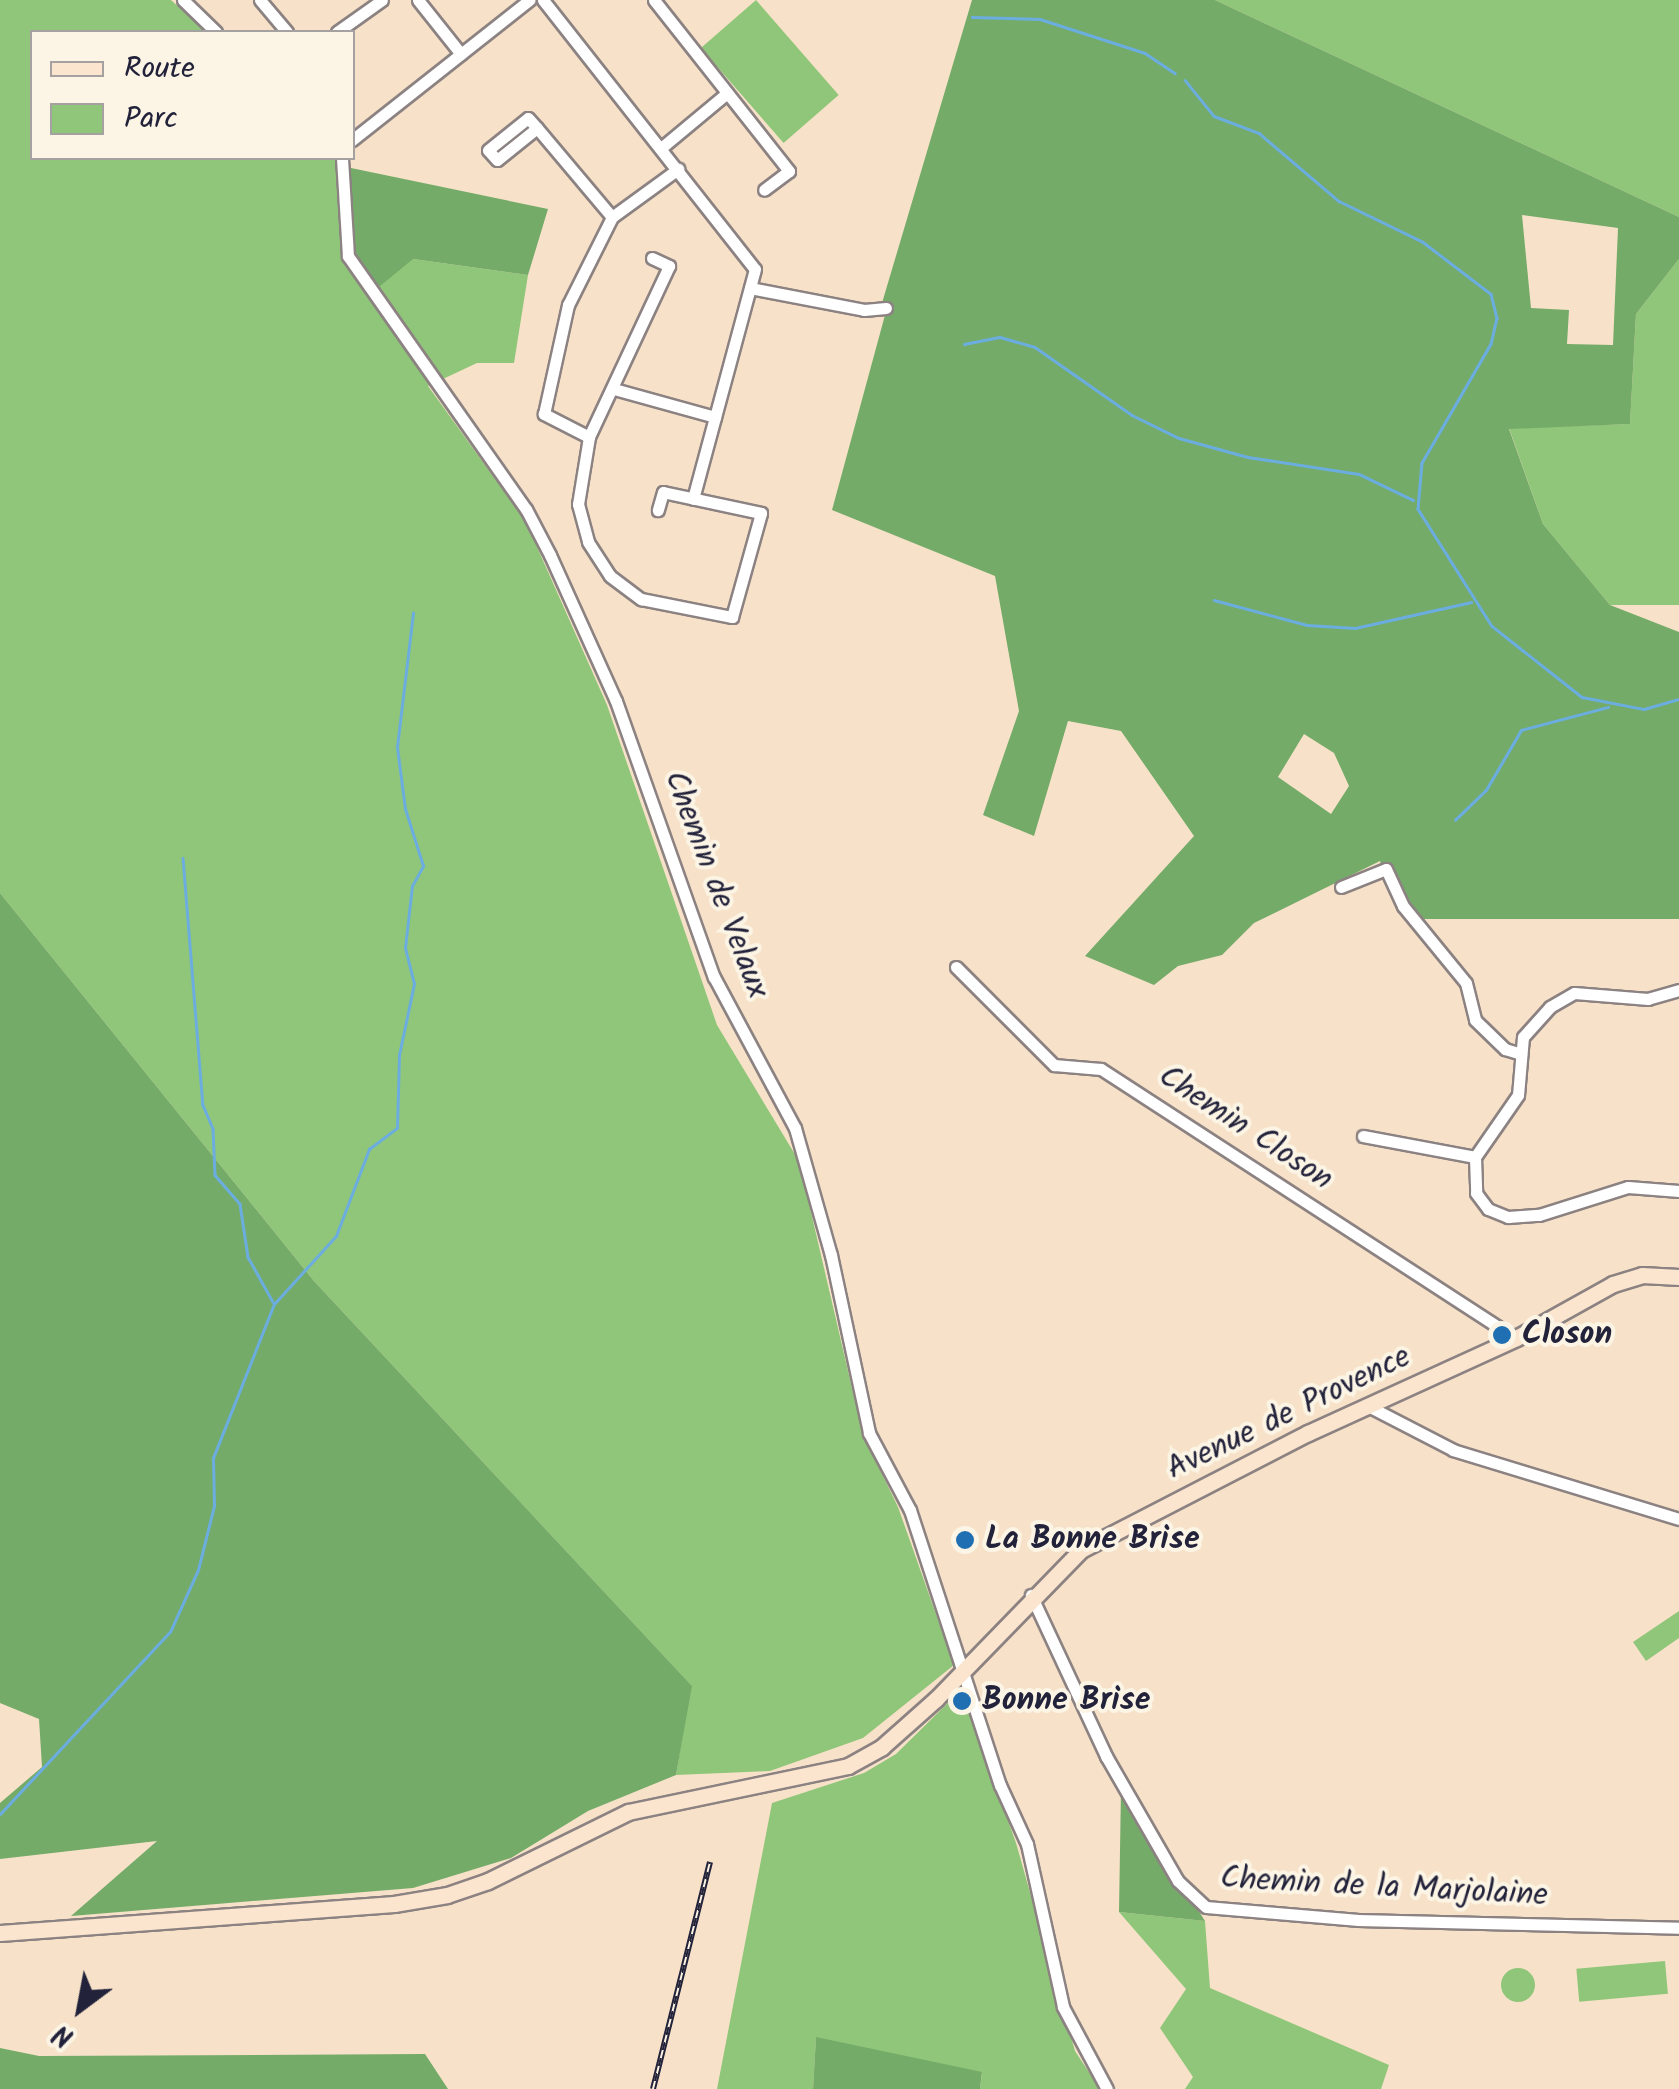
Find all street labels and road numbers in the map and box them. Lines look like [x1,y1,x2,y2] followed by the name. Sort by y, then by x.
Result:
[654,766,776,1004] street label: Chemin de Velaux
[1151,1058,1339,1200] street label: Chemin Closon
[1161,1338,1417,1490] street label: Avenue de Provence
[1219,1860,1549,1916] street label: Chemin de la Marjolaine

